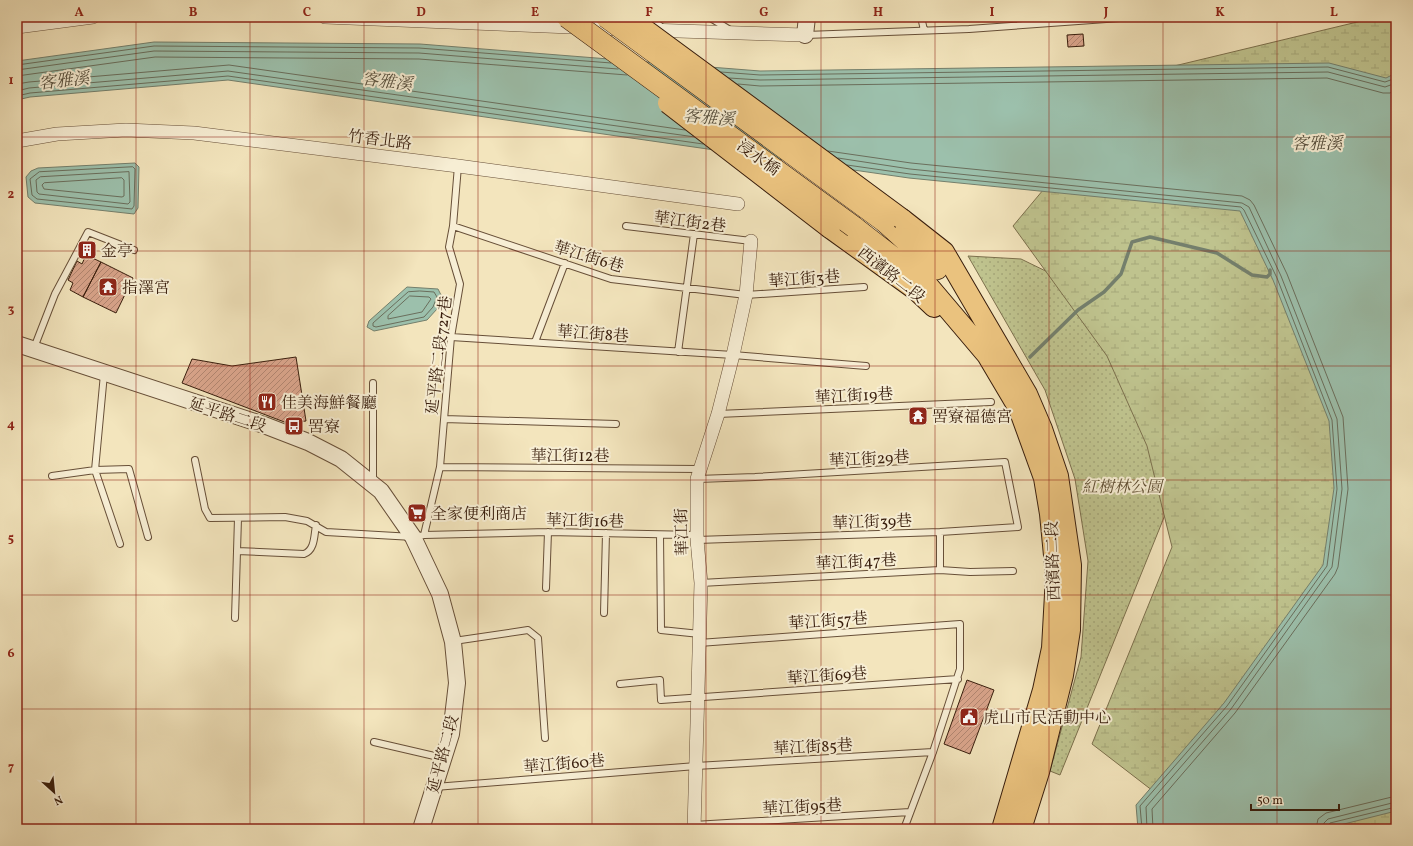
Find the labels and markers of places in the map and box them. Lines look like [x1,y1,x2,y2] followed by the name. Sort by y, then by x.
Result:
[76,239,98,261] building icon: 金亭
[101,241,133,263] place label: 金亭
[97,276,119,298] temple icon: 指澤宮
[122,278,170,300] place label: 指澤宮
[256,391,278,413] restaurant icon: 佳美海鮮餐廳
[281,393,377,415] place label: 佳美海鮮餐廳
[907,405,929,427] temple icon: 罟寮福德宮
[932,407,1012,429] place label: 罟寮福德宮
[283,415,305,437] bus stop icon: 罟寮
[308,417,340,439] place label: 罟寮
[406,502,428,524] supermarket icon: 全家便利商店
[431,504,527,526] place label: 全家便利商店
[958,706,980,728] public building icon: 虎山市民活動中心
[983,708,1111,730] place label: 虎山市民活動中心

